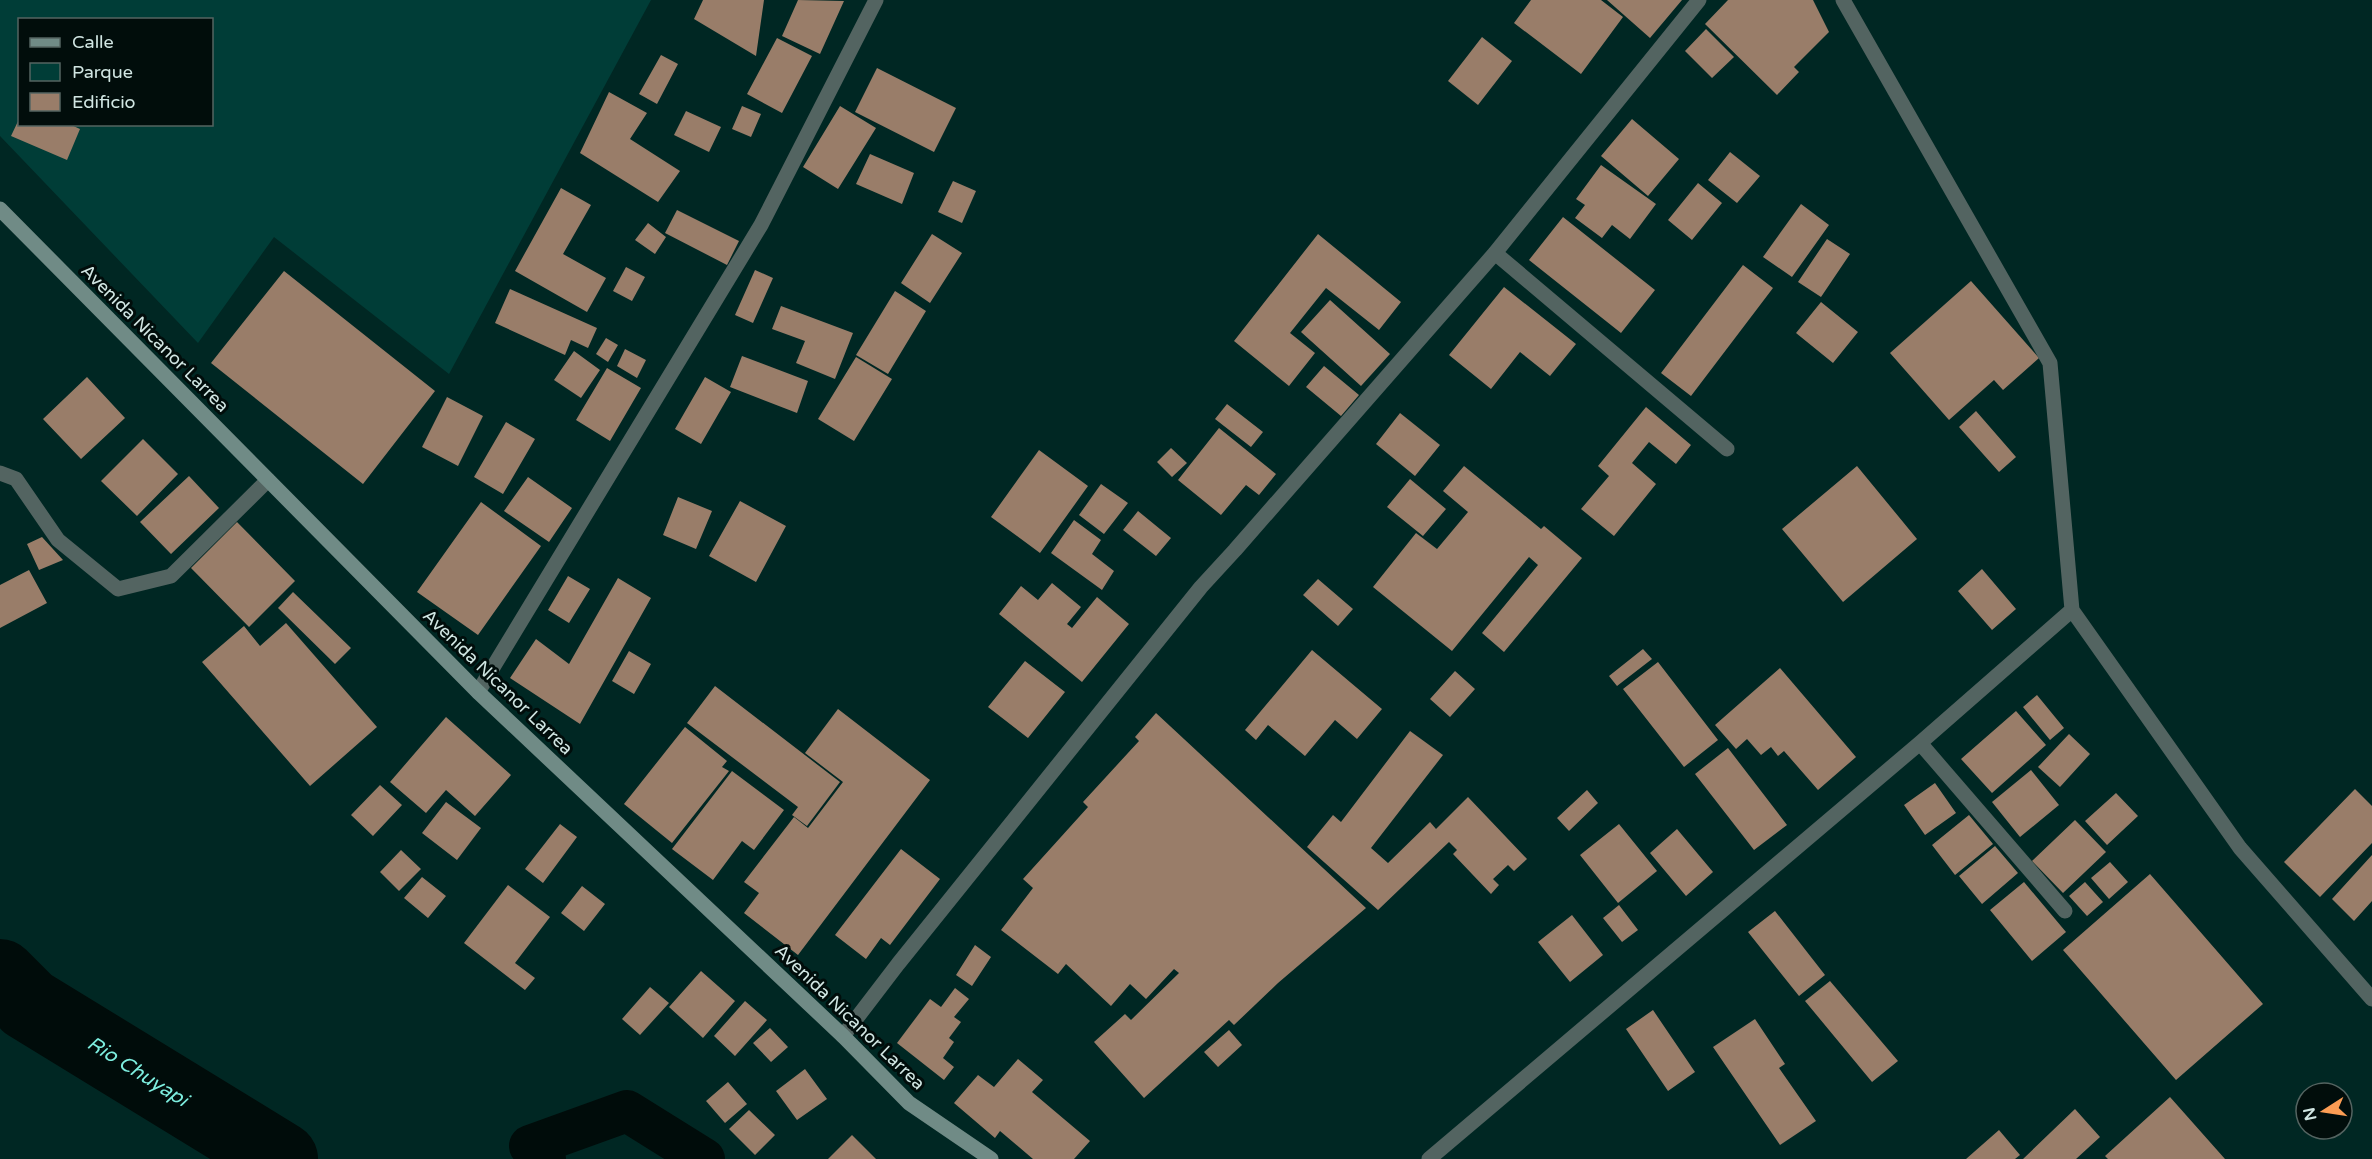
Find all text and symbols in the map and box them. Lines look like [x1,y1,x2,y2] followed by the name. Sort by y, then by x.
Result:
[18,18,213,126] legend
[72,31,114,53] text: Calle
[72,61,133,83] text: Parque
[72,91,136,113] text: Edificio
[76,259,234,417] street label: Avenida Nicanor Larrea
[418,605,578,759] street label: Avenida Nicanor Larrea
[770,940,930,1094] street label: Avenida Nicanor Larrea
[83,1031,195,1114] water label: Rio Chuyapi
[2294,1081,2354,1141] north arrow
[2299,1106,2321,1122] text: N

